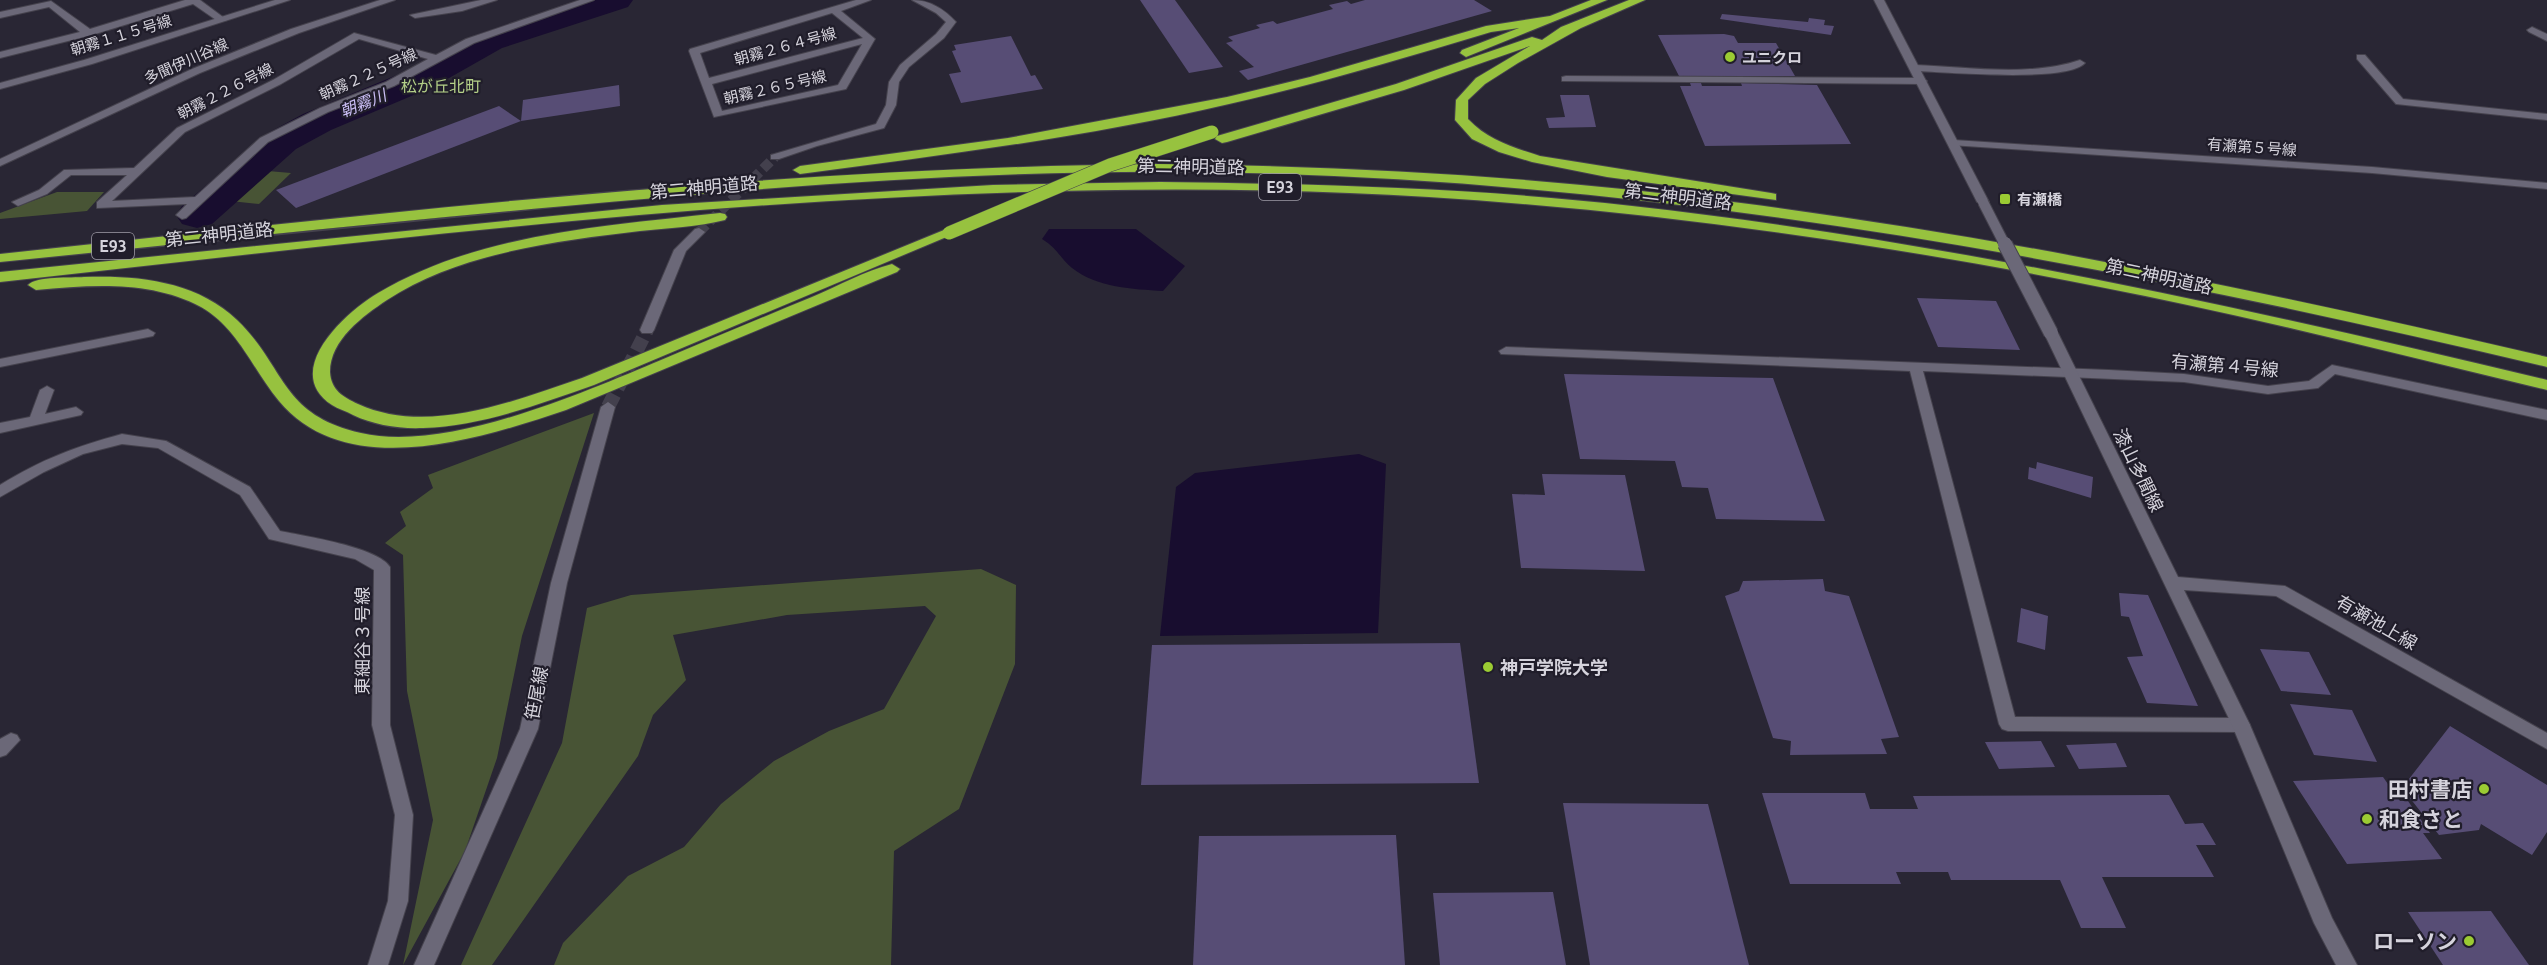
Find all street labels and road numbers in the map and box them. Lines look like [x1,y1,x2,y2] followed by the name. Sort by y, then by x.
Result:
[68,12,174,58] street label: 朝霧１１５号線
[732,24,838,68] street label: 朝霧２６４号線
[141,35,231,87] street label: 多聞伊川谷線
[317,45,419,103] street label: 朝霧２２５号線
[174,60,276,122] street label: 朝霧２２６号線
[722,67,828,107] street label: 朝霧２６５号線
[2207,135,2297,159] street label: 有瀬第５号線
[1137,155,1245,177] street label: 第二神明道路
[649,172,759,202] street label: 第二神明道路
[1259,174,1301,200] road number: E93
[1623,179,1733,213] street label: 第二神明道路
[164,218,274,250] street label: 第二神明道路
[92,233,134,259] road number: E93
[2104,255,2214,297] street label: 第二神明道路
[2170,350,2280,380] street label: 有瀬第４号線
[2110,425,2168,515] street label: 漆山多聞線
[352,587,372,695] street label: 東細谷３号線
[2333,591,2421,653] street label: 有瀬池上線
[521,665,551,721] street label: 笹尾線

